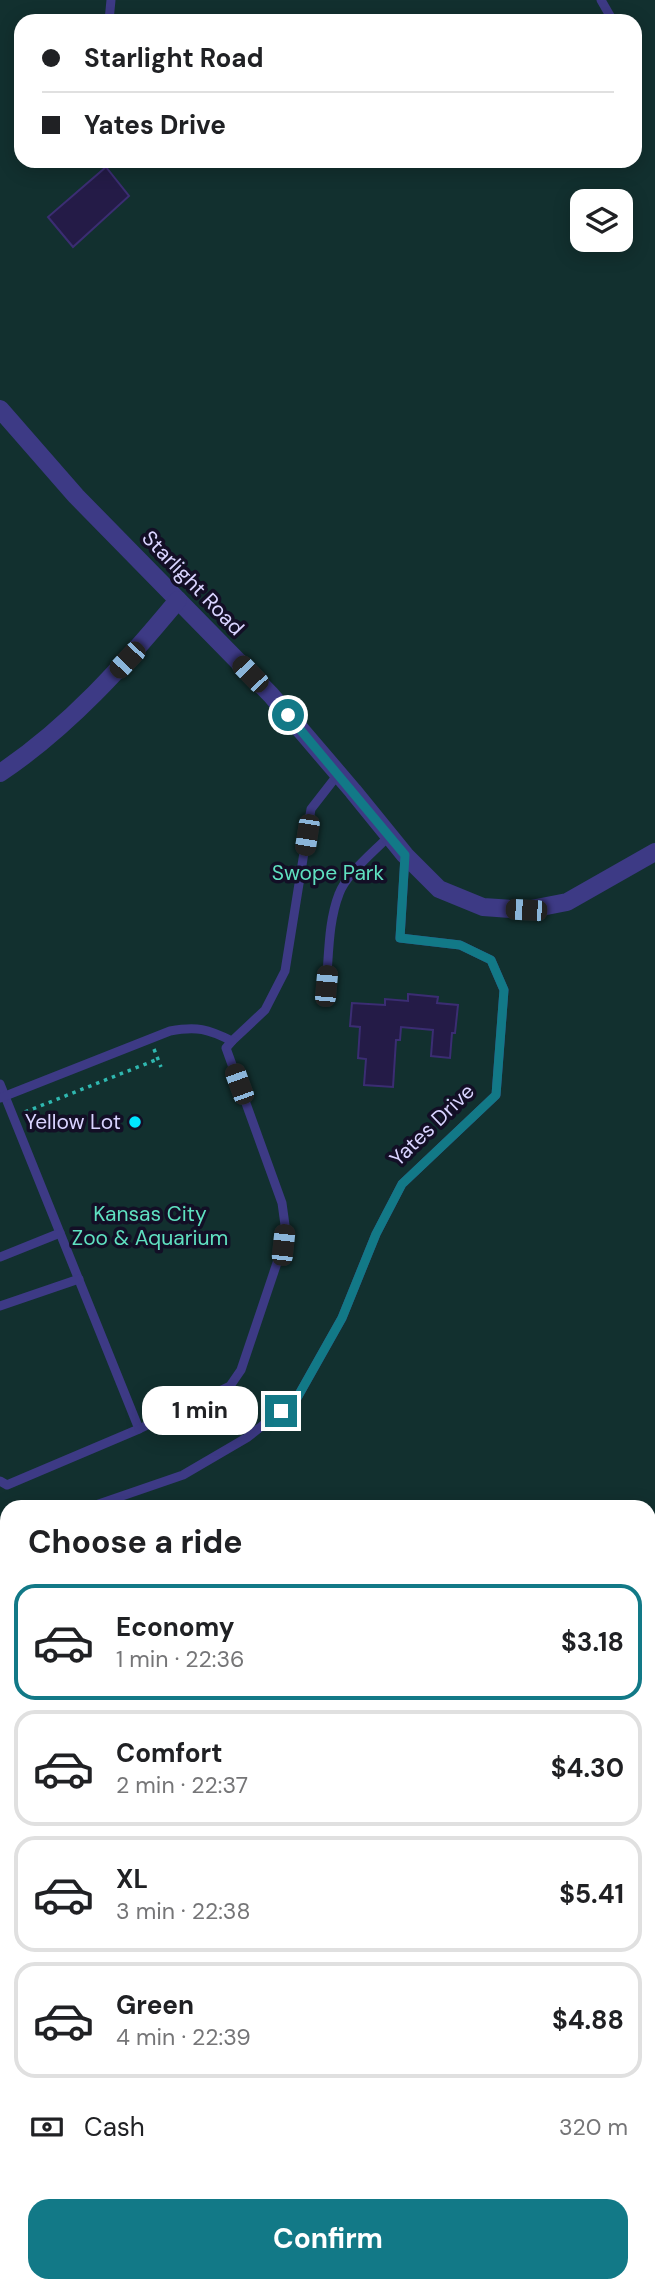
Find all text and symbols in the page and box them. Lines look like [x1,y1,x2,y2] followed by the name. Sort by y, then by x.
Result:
[84,41,264,75] text: Starlight Road
[84,108,226,142] text: Yates Drive
[570,189,633,252] map controls
[570,189,633,252] button: layers
[136,524,250,642] street label: Starlight Road
[105,637,150,683] car
[228,652,273,696] car
[272,699,304,731] route start
[294,813,321,857] car
[272,859,385,887] park label: Swope Park
[505,898,548,922] car
[314,964,339,1008] car
[222,1061,257,1107] car
[384,1078,480,1172] street label: Yates Drive
[25,1108,121,1136] place label: Yellow Lot
[127,1114,143,1130] marker: Yellow Lot
[72,1200,228,1252] park label: Kansas City Zoo & Aquarium
[271,1223,296,1267] car
[141,1386,256,1436] callout: 1 min
[172,1395,228,1425] text: 1 min
[265,1395,297,1427] route end
[28,1521,243,1563] text: Choose a ride
[116,1610,234,1644] text: Economy
[32,1611,95,1674] icon: car
[561,1625,624,1659] text: $3.18
[116,1644,244,1674] text: 1 min · 22:36
[116,1736,222,1770] text: Comfort
[32,1737,95,1800] icon: car
[551,1751,624,1785] text: $4.30
[116,1770,248,1800] text: 2 min · 22:37
[116,1862,148,1896] text: XL
[32,1863,95,1926] icon: car
[559,1877,624,1911] text: $5.41
[116,1896,250,1926] text: 3 min · 22:38
[116,1988,194,2022] text: Green
[32,1989,95,2052] icon: car
[552,2003,624,2037] text: $4.88
[116,2022,251,2052] text: 4 min · 22:39
[28,2108,66,2146] icon: cash
[84,2110,145,2144] text: Cash
[559,2112,628,2142] text: 320 m
[28,2199,628,2279] button: Confirm

